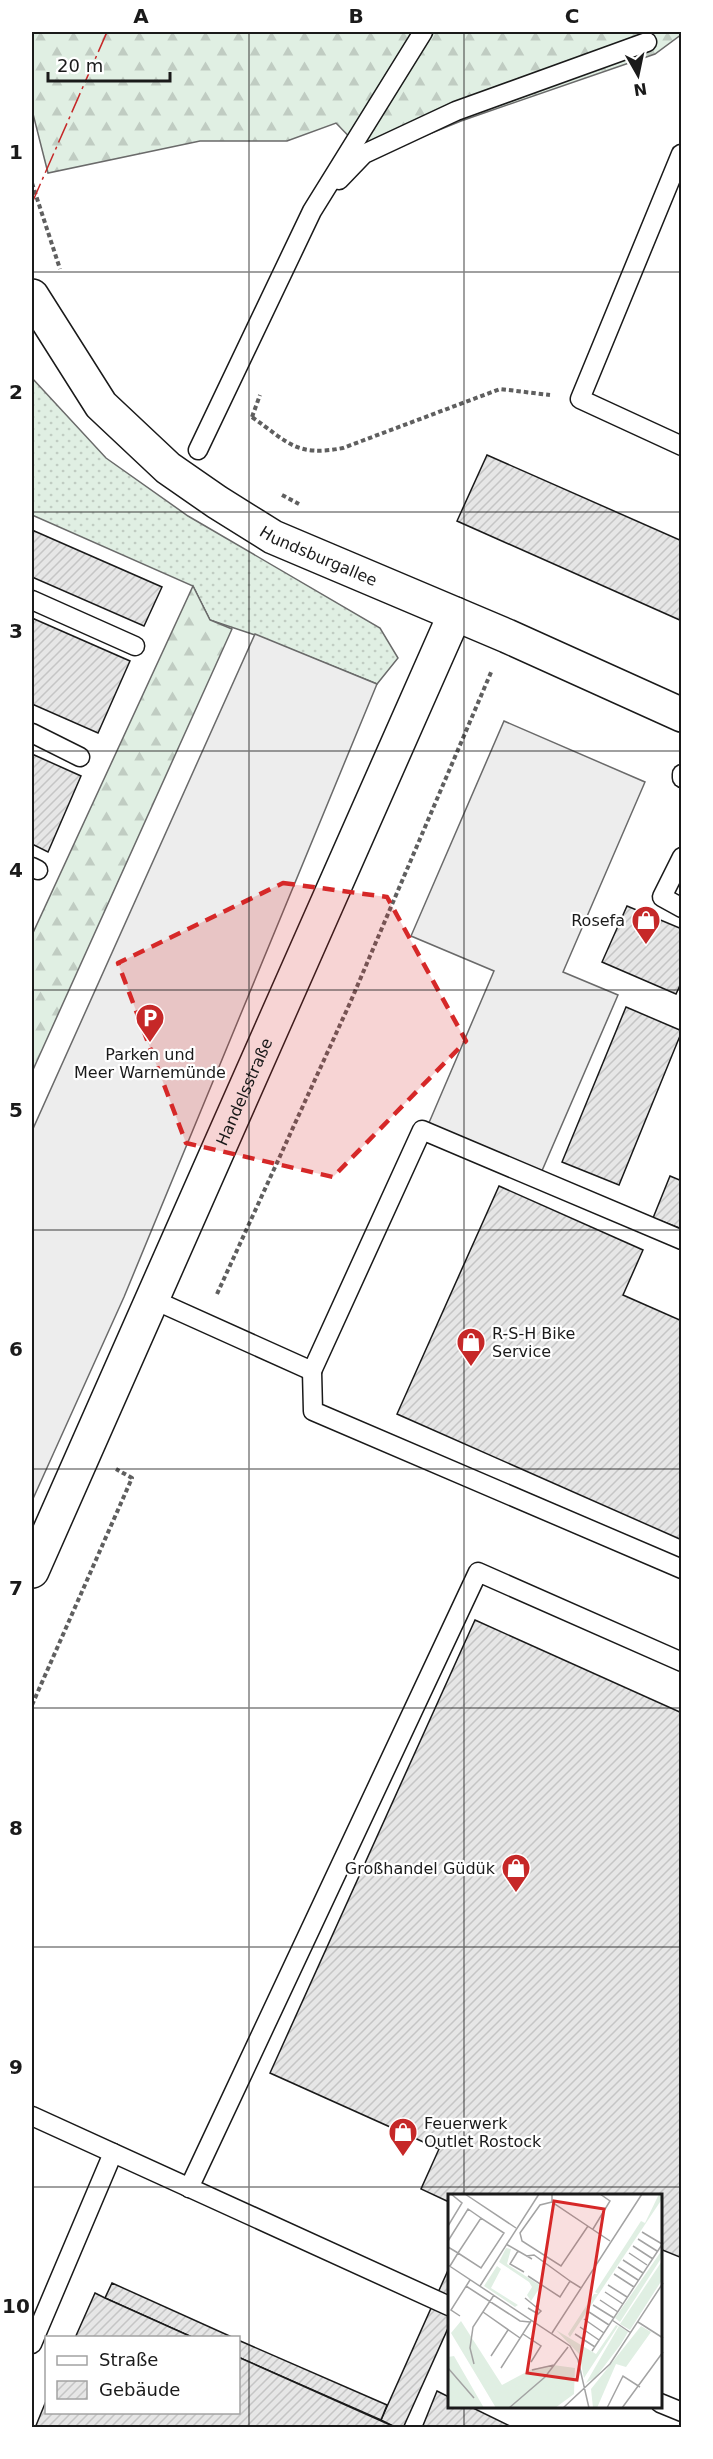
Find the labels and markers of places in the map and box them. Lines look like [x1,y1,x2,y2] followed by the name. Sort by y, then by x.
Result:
[630,904,662,946] shop icon: Rosefa
[571,911,625,930] place label: Rosefa
[134,1002,166,1044] parking icon: Parken und Meer Warnemünde
[74,1045,226,1082] place label: Parken und Meer Warnemünde
[492,1324,575,1361] place label: R-S-H Bike Service
[455,1326,487,1368] shop icon: R-S-H Bike Service
[500,1852,532,1894] shop icon: Großhandel Güdük
[345,1859,496,1878] place label: Großhandel Güdük
[424,2114,542,2151] place label: Feuerwerk Outlet Rostock
[387,2116,419,2158] shop icon: Feuerwerk Outlet Rostock

